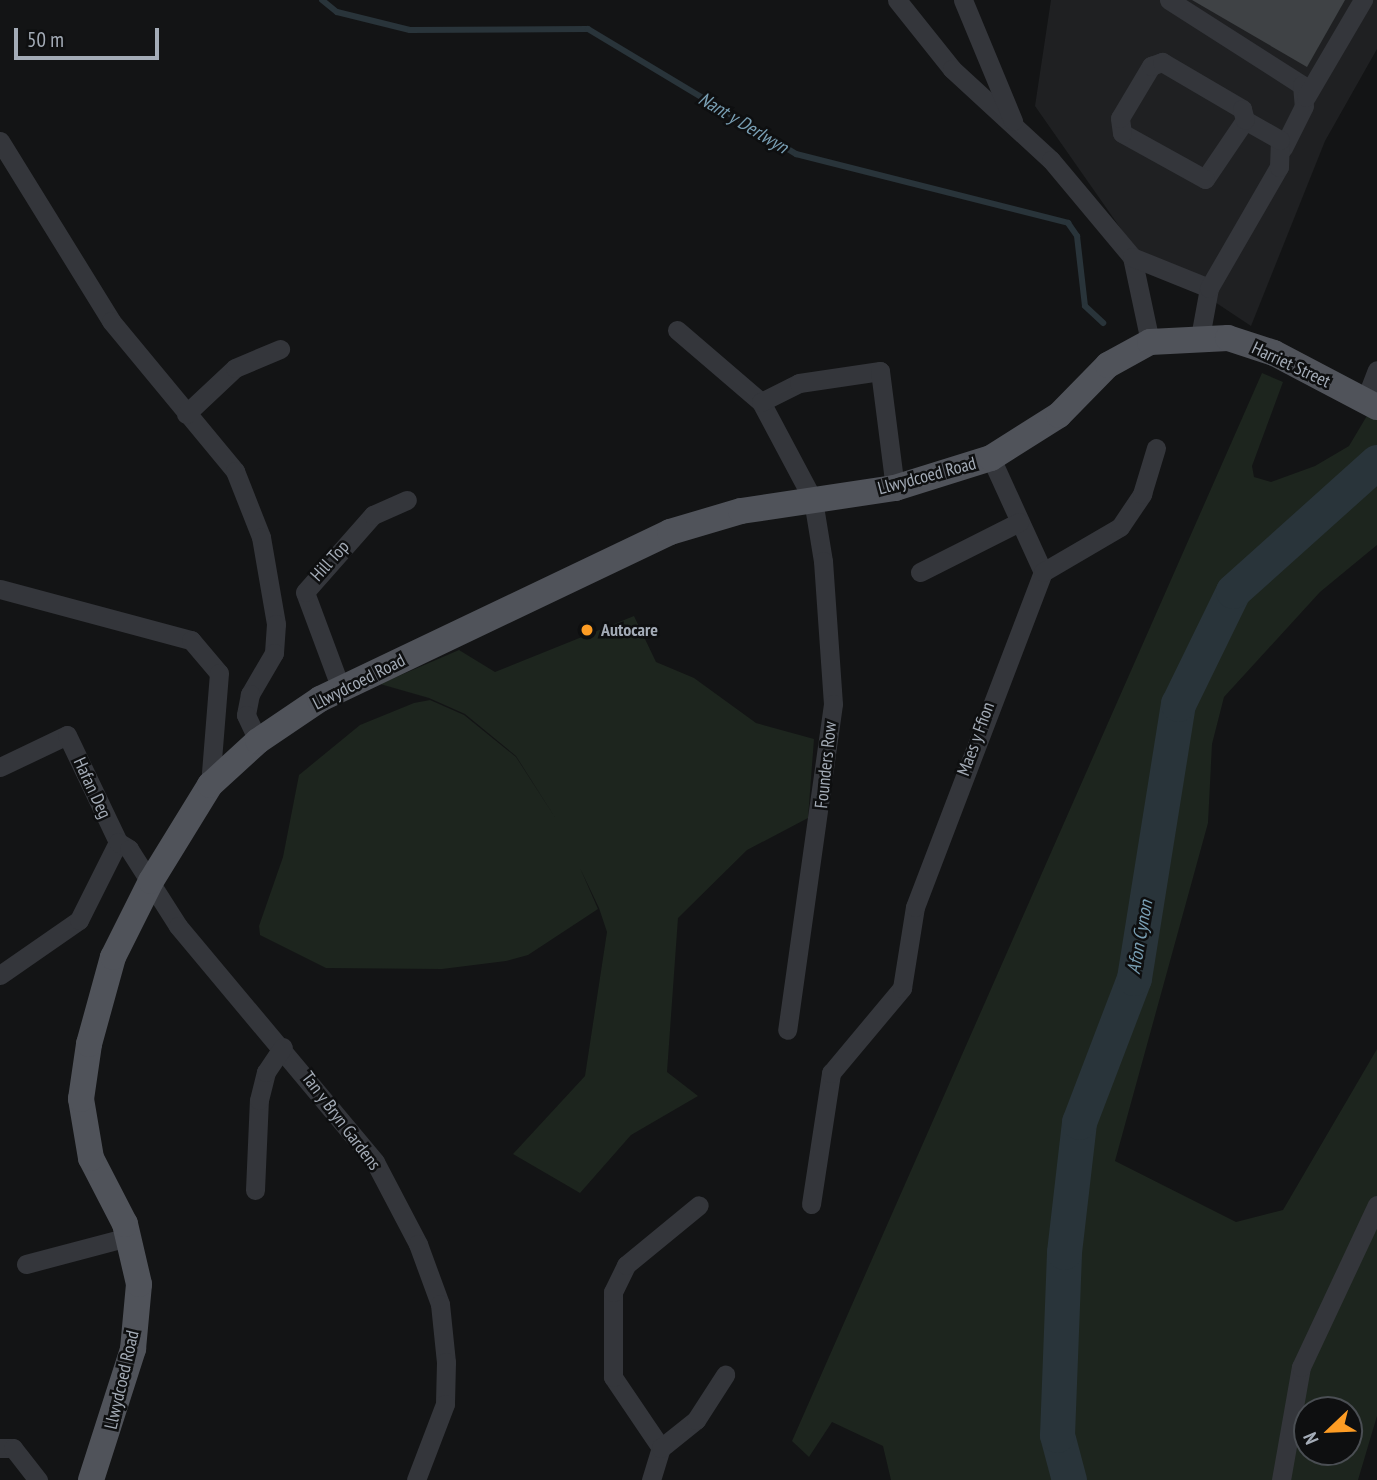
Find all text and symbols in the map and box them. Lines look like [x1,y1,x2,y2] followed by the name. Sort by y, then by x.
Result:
[18,14,163,58] scale bar
[27,26,64,53] text: 50 m
[694,87,792,159] water label: Nant y Derlwyn
[1248,337,1334,393] street label: Harriet Street
[876,453,978,499] street label: Llwydcoed Road
[306,536,354,586] street label: Hill Top
[601,619,658,641] place label: Autocare
[579,622,595,638] marker: Autocare
[309,650,409,714] street label: Llwydcoed Road
[953,699,999,779] street label: Maes y Ffion
[811,721,841,809] street label: Founders Row
[68,754,116,822] street label: Hafan Deg
[1122,898,1158,976] water label: Afon Cynon
[297,1067,385,1175] street label: Tan y Bryn Gardens
[100,1329,144,1431] street label: Llwydcoed Road
[1293,1396,1363,1466] north arrow
[1297,1429,1324,1448] text: N

